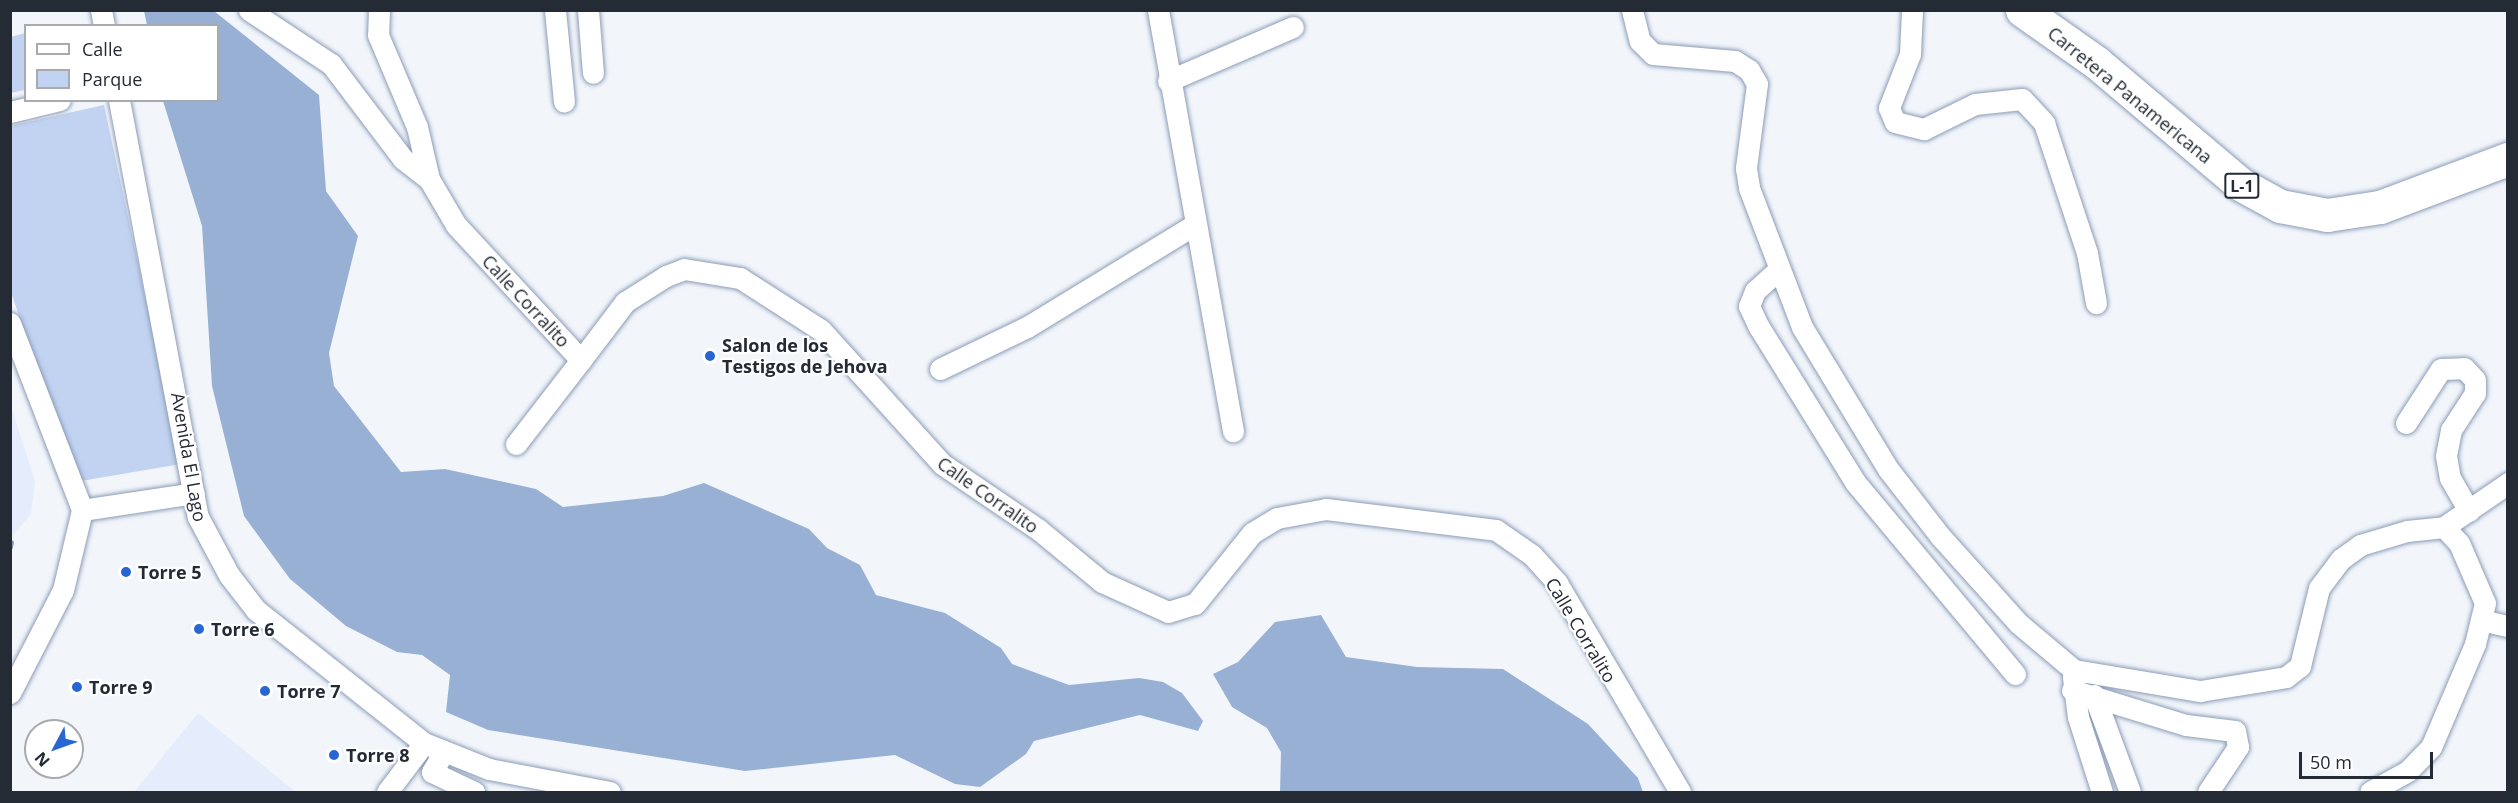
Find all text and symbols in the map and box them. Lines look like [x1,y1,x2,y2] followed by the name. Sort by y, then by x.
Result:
[2044,22,2216,168] street label: Carretera Panamericana
[24,24,219,102] legend
[82,37,123,61] text: Calle
[82,67,142,91] text: Parque
[2224,173,2260,199] road number: L-1
[478,250,574,352] street label: Calle Corralito
[722,335,888,378] place label: Salon de los Testigos de Jehova
[703,349,717,363] marker: Salon de los Testigos de Jehova
[167,391,211,523] street label: Avenida El Lago
[933,452,1043,538] street label: Calle Corralito
[138,561,202,583] place label: Torre 5
[119,565,133,579] marker: Torre 5
[1541,574,1621,686] street label: Calle Corralito
[211,618,275,640] place label: Torre 6
[192,622,206,636] marker: Torre 6
[89,676,153,698] place label: Torre 9
[70,680,84,694] marker: Torre 9
[277,680,341,702] place label: Torre 7
[258,684,272,698] marker: Torre 7
[24,719,84,779] north arrow
[2302,740,2436,778] scale bar
[346,744,410,766] place label: Torre 8
[29,747,55,772] text: N
[327,748,341,762] marker: Torre 8
[2310,750,2352,774] text: 50 m

